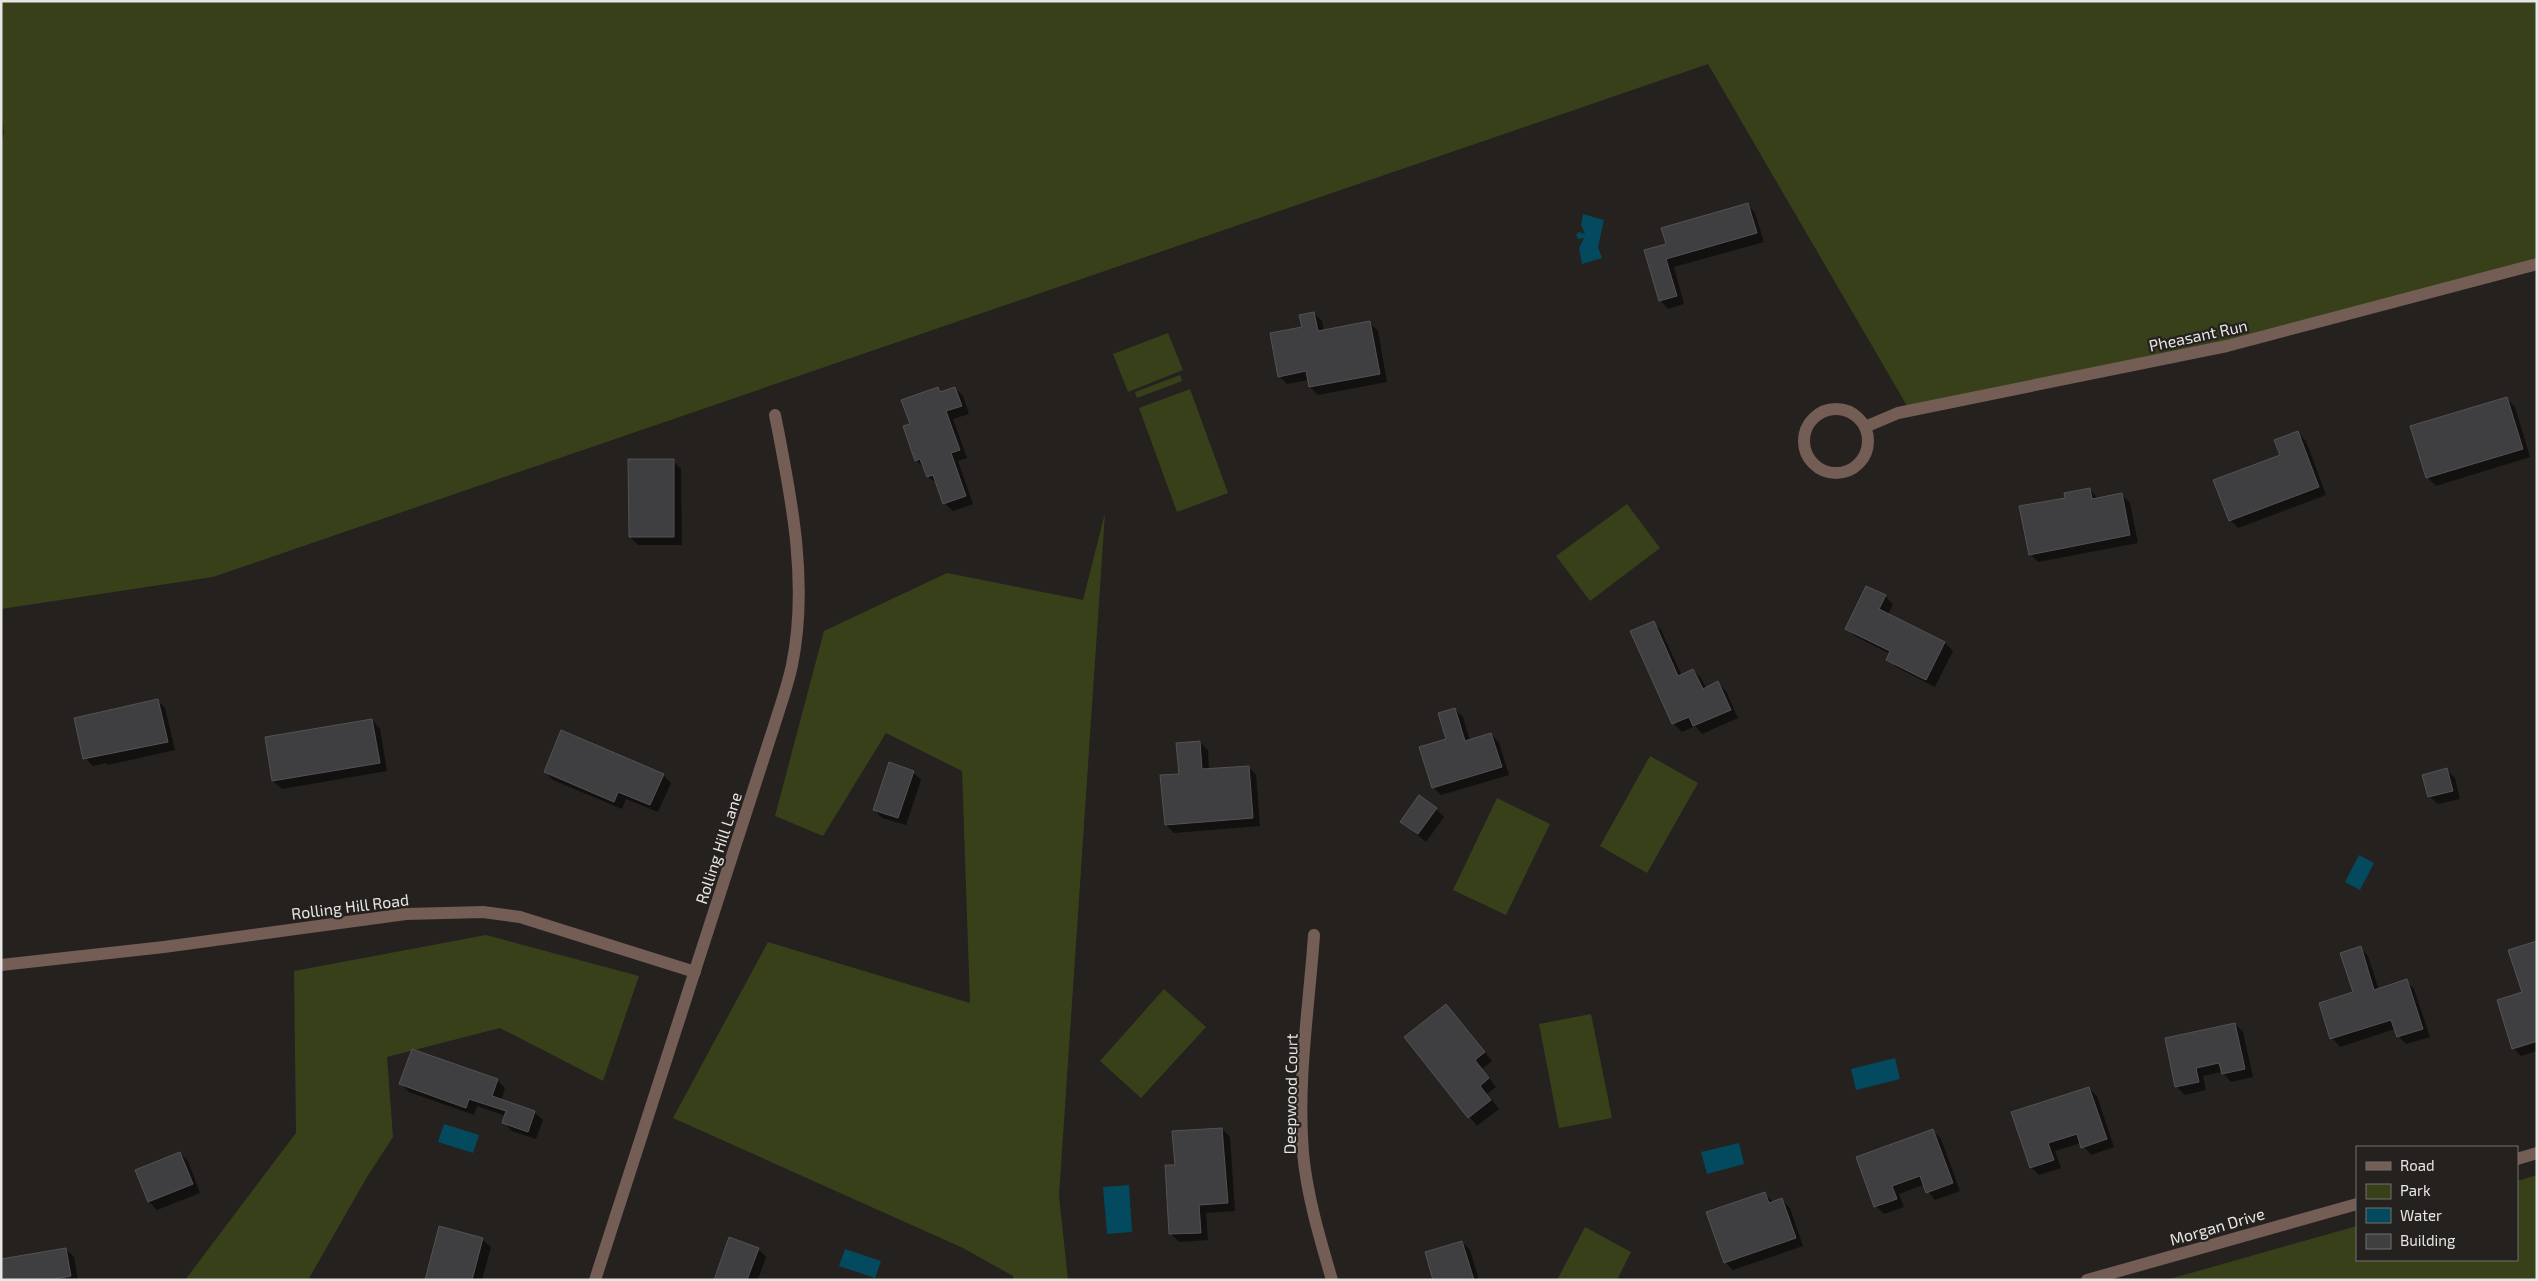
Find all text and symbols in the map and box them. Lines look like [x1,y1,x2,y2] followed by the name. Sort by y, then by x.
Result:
[2147,315,2249,355] street label: Pheasant Run
[691,790,745,906] street label: Rolling Hill Lane
[290,889,410,923] street label: Rolling Hill Road
[1279,1033,1301,1155] street label: Deepwood Court
[2356,1146,2518,1261] legend
[2400,1156,2435,1174] text: Road
[2400,1181,2431,1199] text: Park
[2167,1203,2267,1249] street label: Morgan Drive
[2400,1206,2442,1224] text: Water
[2400,1231,2456,1249] text: Building

